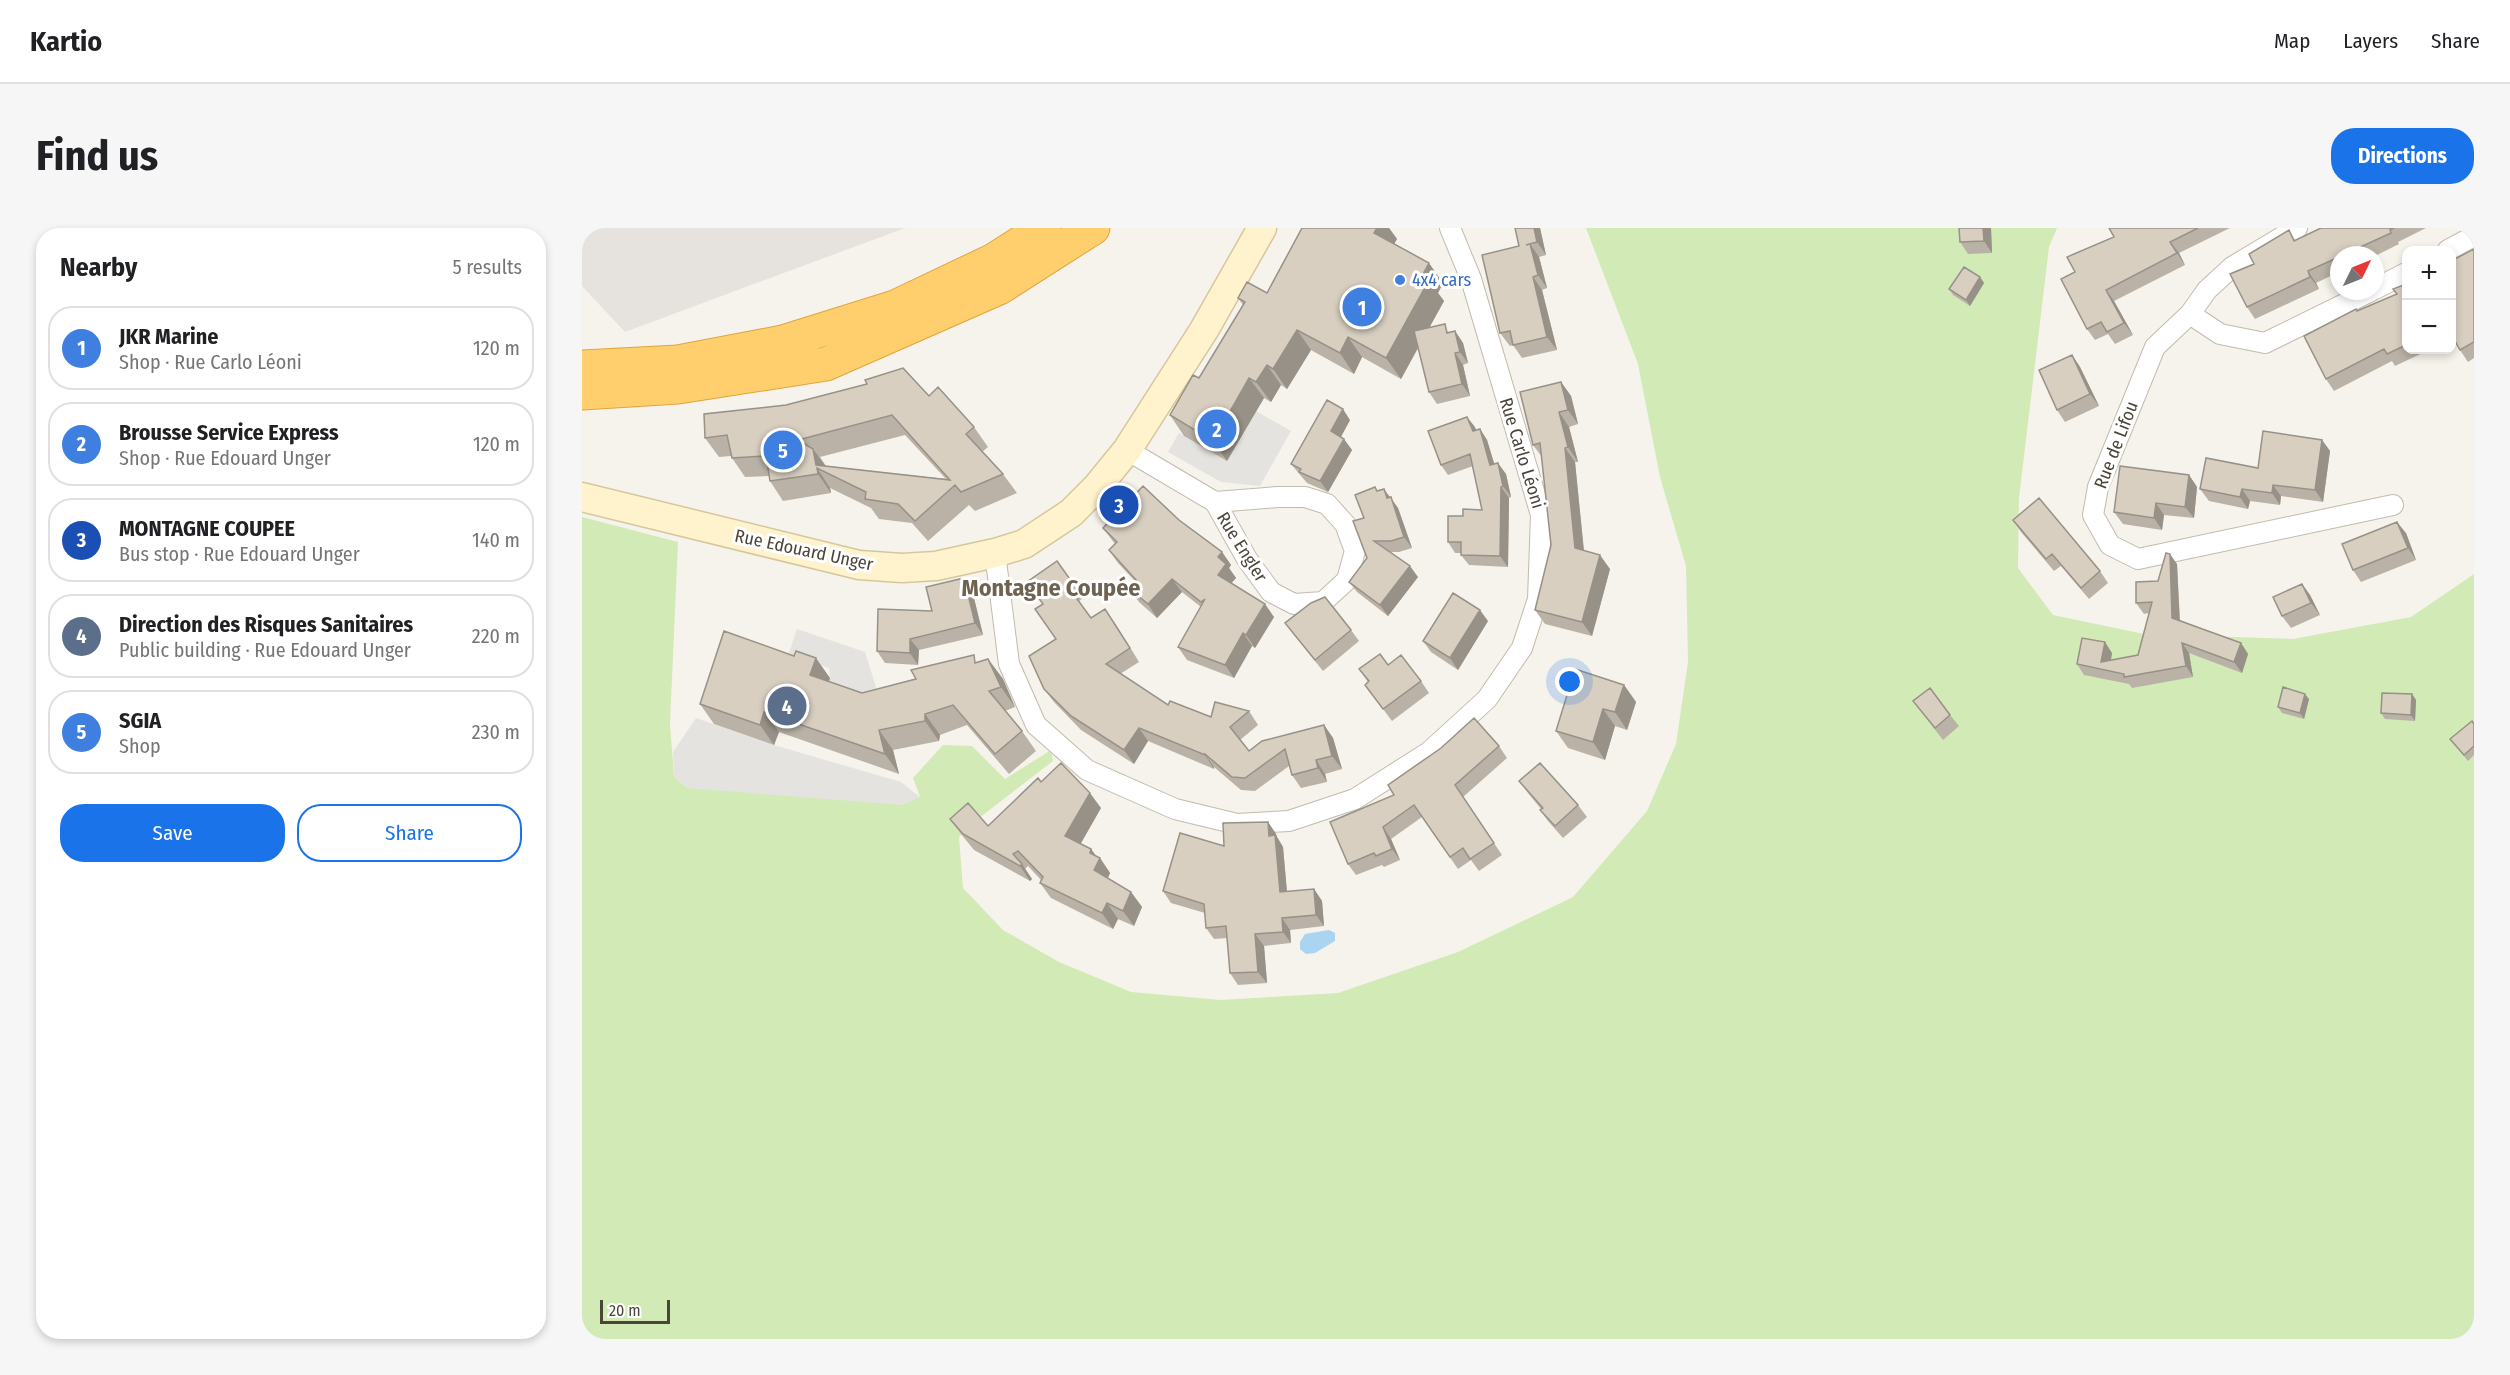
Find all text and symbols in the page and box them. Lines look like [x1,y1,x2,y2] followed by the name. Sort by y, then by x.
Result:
[30,25,102,58] text: Kartio
[2274,28,2310,54] text: Map
[2343,28,2398,54] text: Layers
[2431,28,2480,54] text: Share
[2331,128,2474,184] button: Directions
[36,131,158,181] text: Find us
[2330,246,2384,300] north arrow
[2402,246,2456,354] map controls
[2402,246,2456,300] button: +
[60,252,137,283] text: Nearby
[452,255,522,279] text: 5 results
[1412,269,1471,291] place label: 4x4 cars
[1393,273,1407,287] marker: 4x4 cars
[1342,284,1382,329] pin: 1
[2402,300,2456,354] button: −
[119,323,218,350] text: JKR Marine
[77,336,86,360] text: 1
[473,336,520,360] text: 120 m
[119,350,302,374] text: Shop · Rue Carlo Léoni
[1495,395,1549,511] street label: Rue Carlo Léoni
[2089,398,2143,492] street label: Rue de Lifou
[1198,406,1236,452] pin: 2
[119,419,339,446] text: Brousse Service Express
[764,428,802,472] pin: 5
[77,432,86,456] text: 2
[473,432,520,456] text: 120 m
[119,446,331,470] text: Shop · Rue Edouard Unger
[1100,482,1138,528] pin: 3
[1212,508,1272,587] street label: Rue Engler
[119,515,295,542] text: MONTAGNE COUPEE
[733,525,876,576] street label: Rue Edouard Unger
[77,528,86,552] text: 3
[472,528,520,552] text: 140 m
[119,542,360,566] text: Bus stop · Rue Edouard Unger
[962,574,1140,602] district label: Montagne Coupée
[119,611,413,638] text: Direction des Risques Sanitaires
[76,624,87,648] text: 4
[472,624,520,648] text: 220 m
[119,638,411,662] text: Public building · Rue Edouard Unger
[1555,667,1584,696] your location
[768,684,806,728] pin: 4
[119,707,161,734] text: SGIA
[77,720,86,744] text: 5
[472,720,520,744] text: 230 m
[119,734,161,758] text: Shop
[60,804,285,862] button: Save
[297,804,522,862] button: Share
[600,1297,670,1324] scale bar
[609,1301,640,1320] text: 20 m

